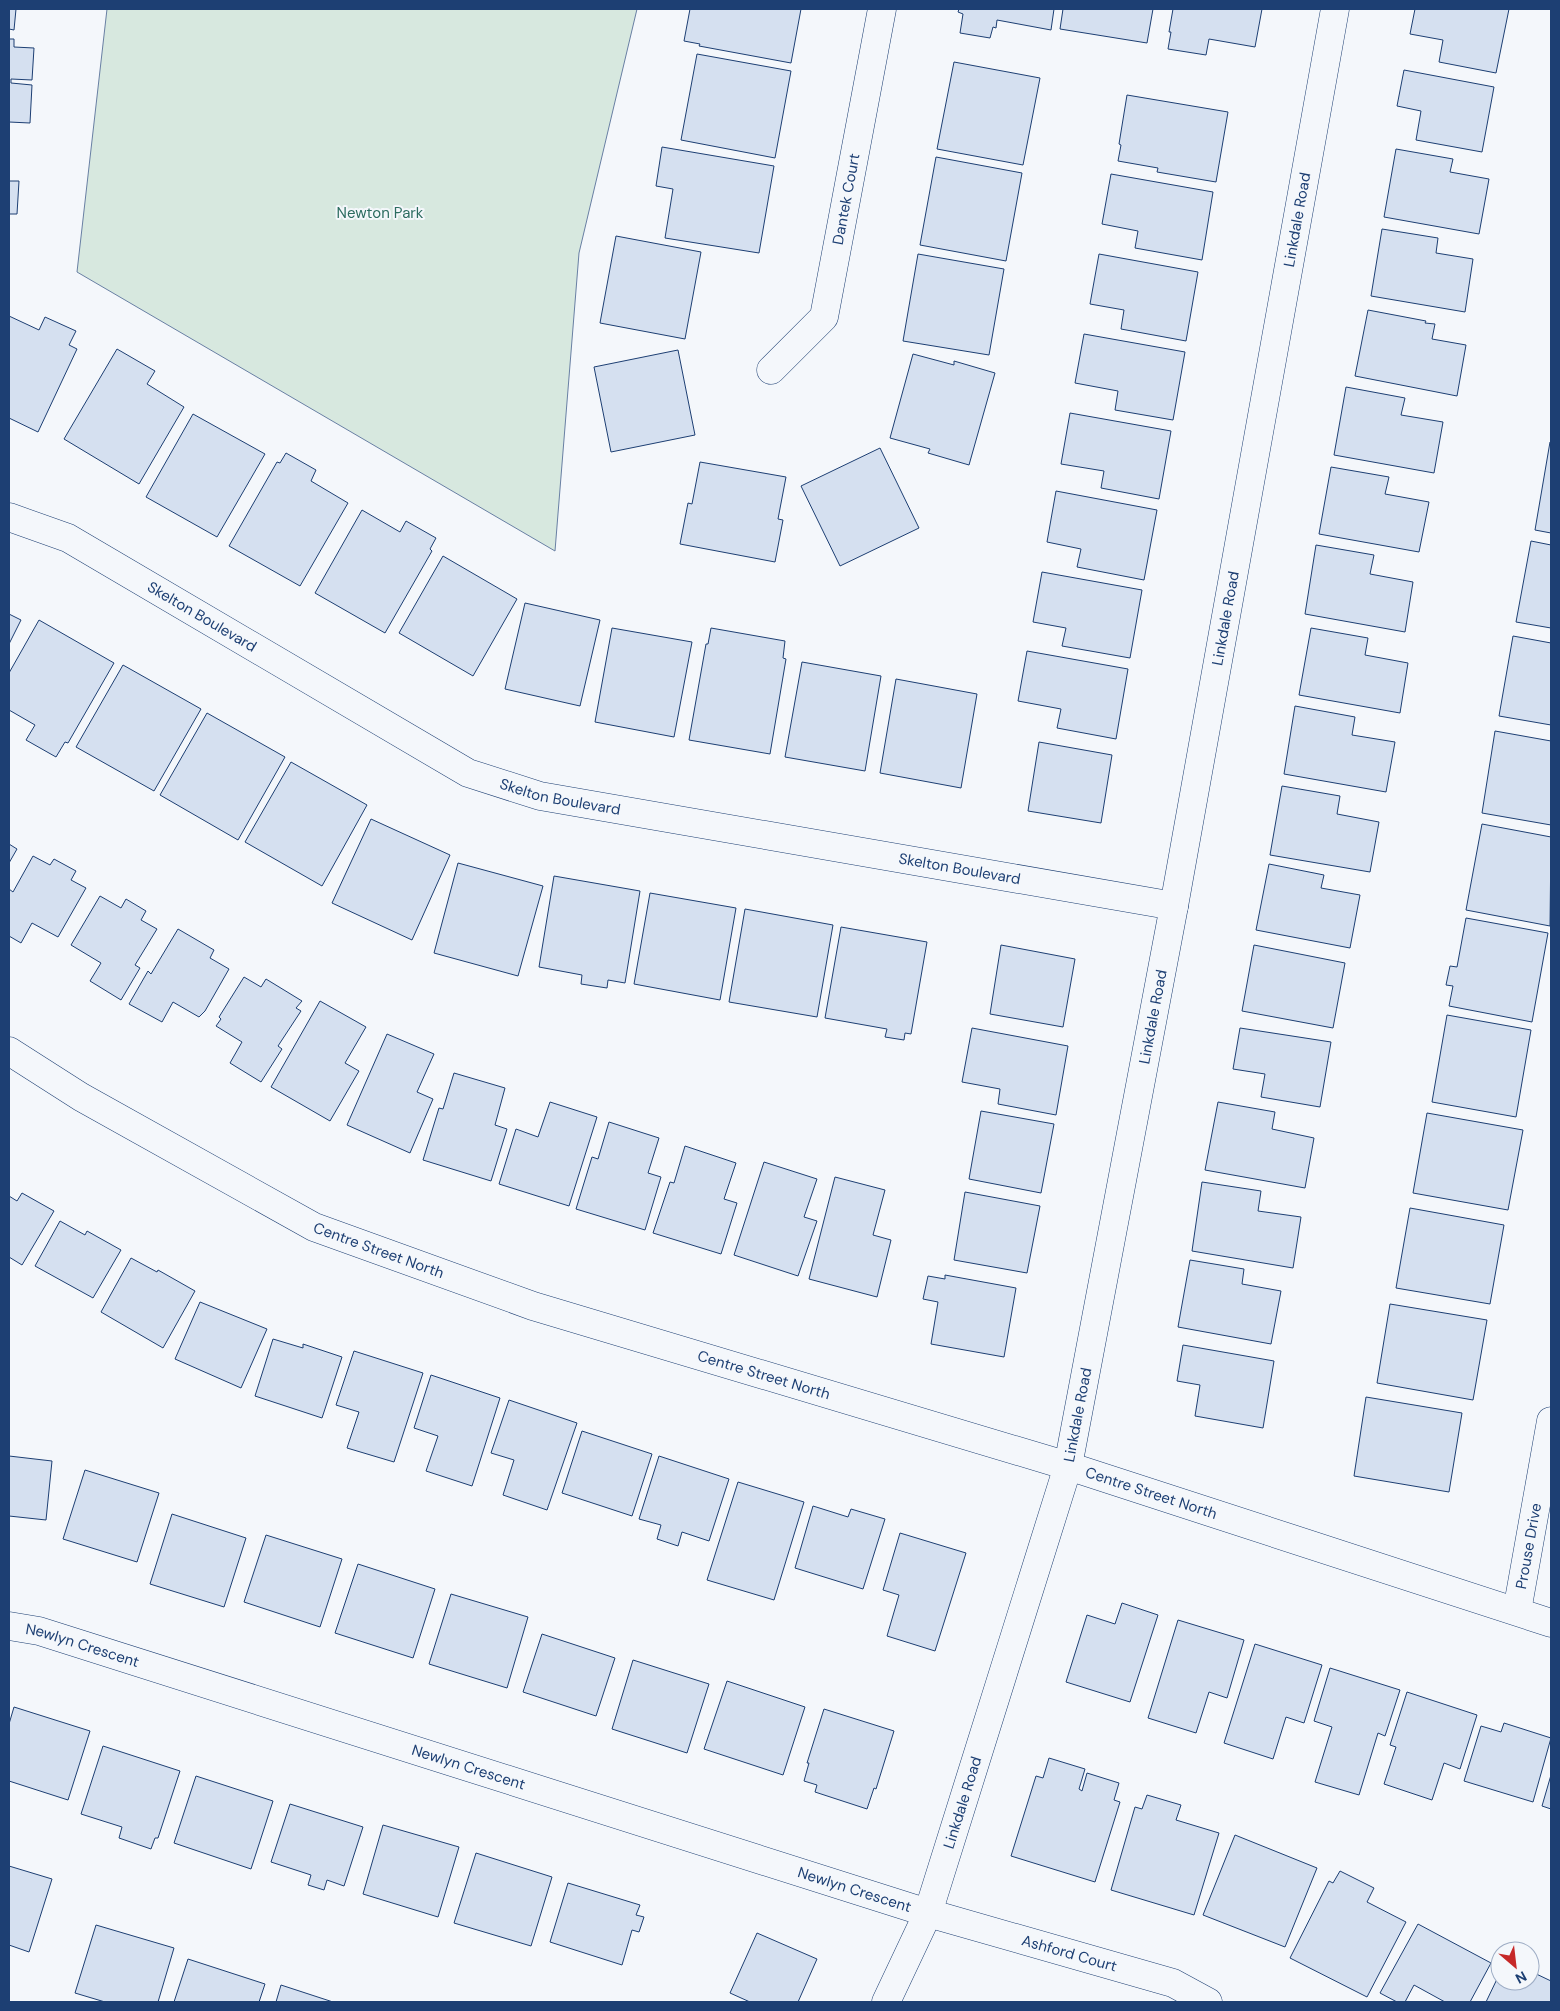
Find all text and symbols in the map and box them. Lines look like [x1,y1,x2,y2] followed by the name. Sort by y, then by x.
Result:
[828,152,865,246] street label: Dantek Court
[1279,171,1315,269] street label: Linkdale Road
[337,203,424,223] park label: Newton Park
[1207,570,1244,667] street label: Linkdale Road
[144,577,260,657] street label: Skelton Boulevard
[497,774,622,820] street label: Skelton Boulevard
[897,848,1022,889] street label: Skelton Boulevard
[1134,968,1172,1066] street label: Linkdale Road
[311,1218,447,1283] street label: Centre Street North
[695,1346,833,1404] street label: Centre Street North
[1059,1366,1096,1464] street label: Linkdale Road
[1083,1462,1220,1524] street label: Centre Street North
[1511,1501,1546,1591] street label: Prouse Drive
[24,1619,142,1672] street label: Newlyn Crescent
[409,1740,528,1795] street label: Newlyn Crescent
[939,1754,986,1851] street label: Linkdale Road
[795,1862,914,1917] street label: Newlyn Crescent
[1019,1930,1119,1977] street label: Ashford Court
[1490,1941,1540,1991] north arrow
[1512,1967,1530,1988] text: N

